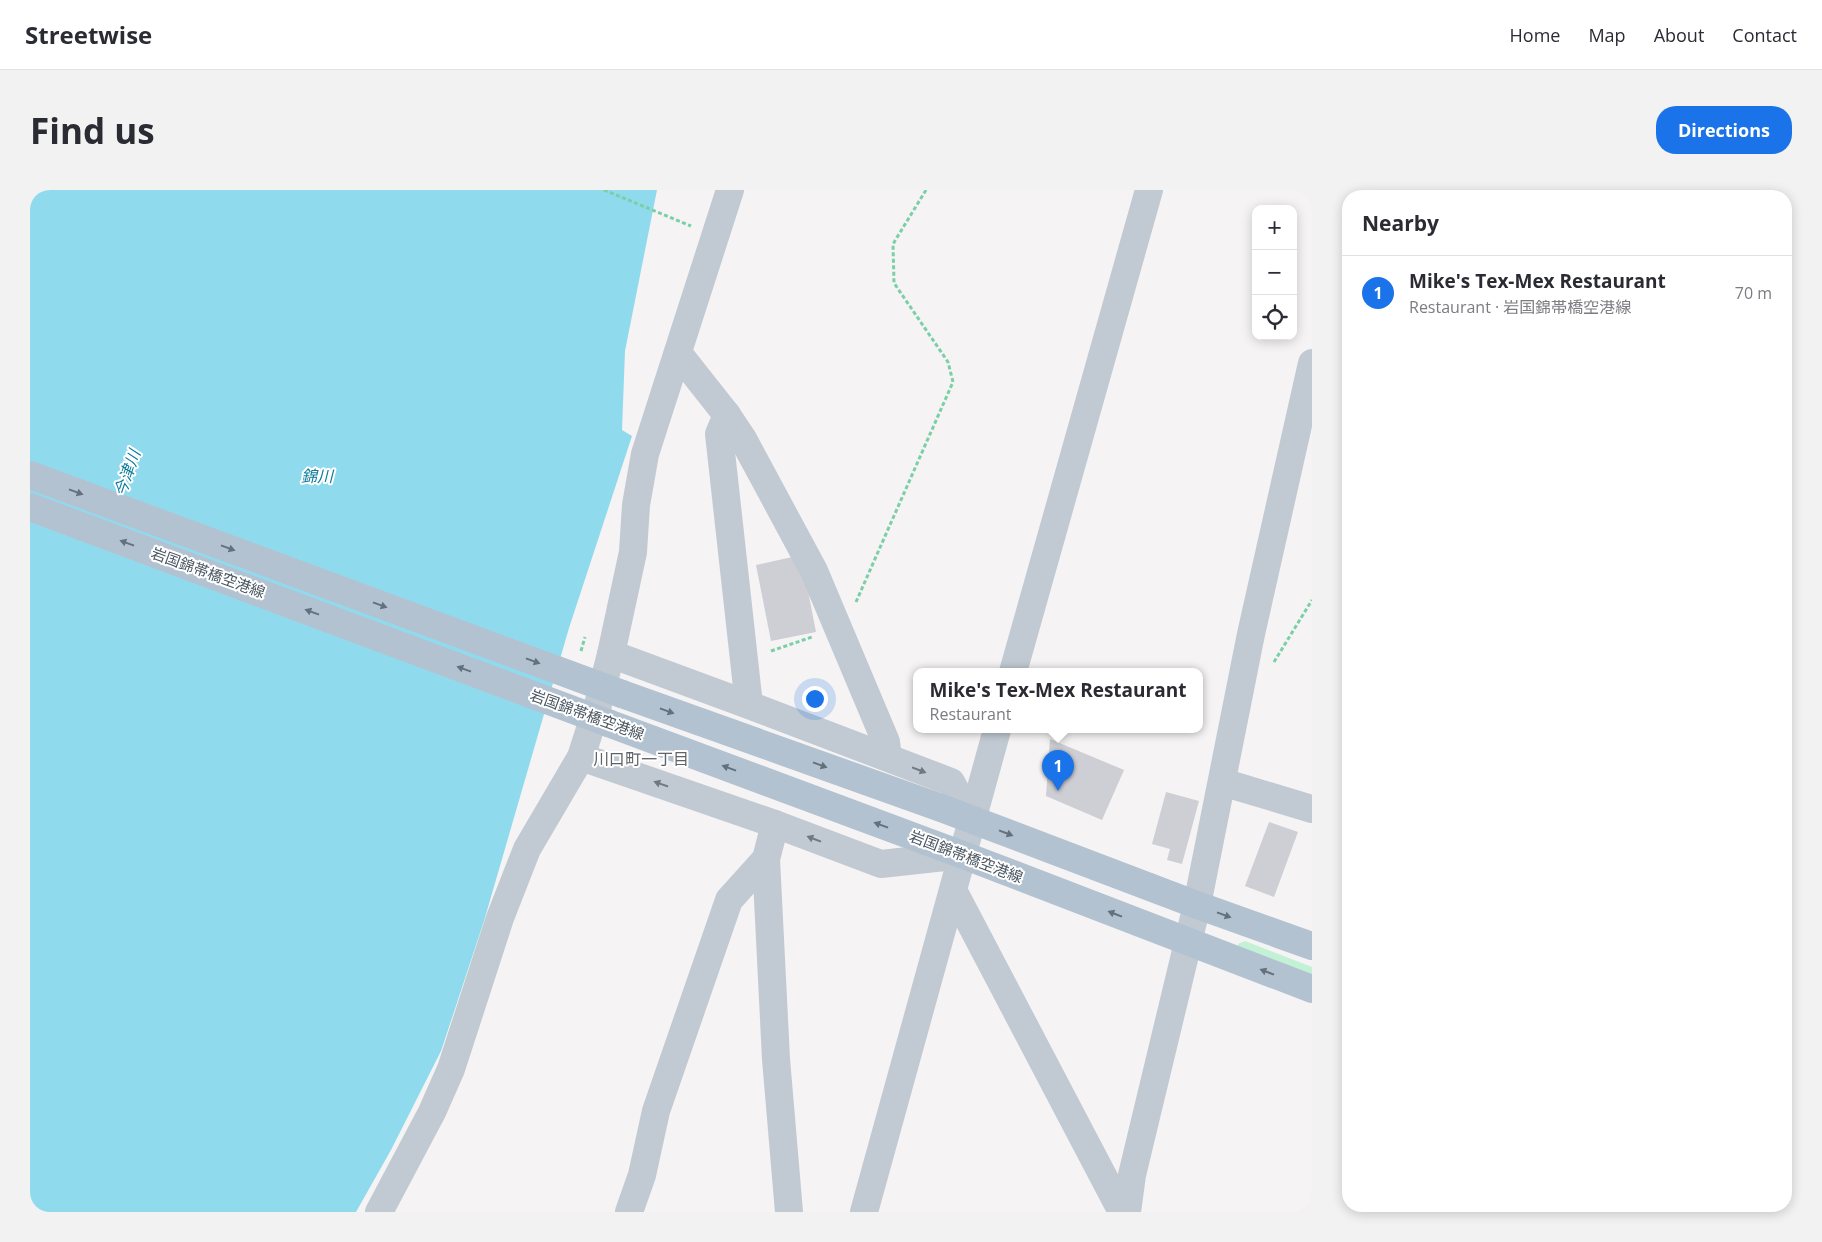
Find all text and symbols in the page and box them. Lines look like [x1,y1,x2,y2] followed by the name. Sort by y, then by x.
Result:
[25,18,152,51] text: Streetwise
[1510,23,1560,47] text: Home
[1588,23,1626,47] text: Map
[1654,23,1704,47] text: About
[1732,23,1797,47] text: Contact
[1656,106,1792,154] button: Directions
[30,107,155,154] text: Find us
[1252,205,1297,340] map controls
[1252,205,1297,250] button: +
[1362,209,1439,237] text: Nearby
[1252,250,1297,295] button: −
[1409,268,1666,294] text: Mike's Tex-Mex Restaurant
[1373,282,1383,304] text: 1
[1735,282,1772,304] text: 70 m
[1252,295,1297,340] button: locate
[1409,296,1631,318] text: Restaurant · 岩国錦帯橋空港線
[109,445,146,499] water label: 今津川
[301,465,335,487] water label: 錦川
[69,488,84,496] one-way arrow
[119,539,134,547] one-way arrow
[149,542,268,602] street label: 岩国錦帯橋空港線
[221,544,236,552] one-way arrow
[373,602,388,609] one-way arrow
[304,608,319,616] one-way arrow
[526,657,541,665] one-way arrow
[456,665,471,673] one-way arrow
[913,668,1203,733] popup
[930,677,1186,703] text: Mike's Tex-Mex Restaurant
[528,684,647,744] street label: 岩国錦帯橋空港線
[802,686,828,712] your location
[930,703,1011,725] text: Restaurant
[660,708,675,715] one-way arrow
[593,748,689,770] district label: 川口町一丁目
[1042,750,1074,791] pin: 1
[813,762,828,769] one-way arrow
[721,764,736,772] one-way arrow
[912,766,926,774] one-way arrow
[654,780,669,788] one-way arrow
[873,821,888,829] one-way arrow
[907,825,1026,887] street label: 岩国錦帯橋空港線
[999,829,1014,837] one-way arrow
[807,835,822,842] one-way arrow
[1108,909,1122,917] one-way arrow
[1216,912,1231,919] one-way arrow
[1259,967,1274,975] one-way arrow

